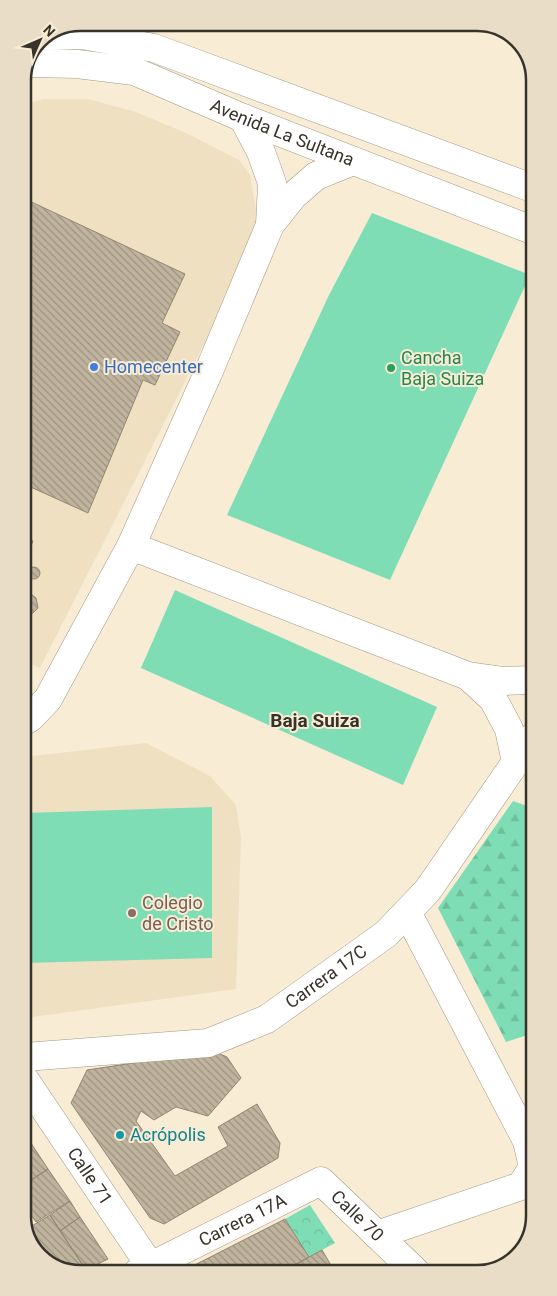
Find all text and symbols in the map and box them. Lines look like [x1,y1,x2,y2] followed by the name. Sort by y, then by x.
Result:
[15,15,65,65] north arrow
[40,22,58,40] text: N
[207,94,357,170] street label: Avenida La Sultana
[401,347,484,389] place label: Cancha Baja Suiza
[104,356,203,377] place label: Homecenter
[88,361,100,373] marker: Homecenter
[385,362,397,374] marker: Cancha Baja Suiza
[270,709,360,732] district label: Baja Suiza
[142,892,214,934] place label: Colegio de Cristo
[126,907,138,919] marker: Colegio de Cristo
[281,940,371,1012] street label: Carrera 17C
[130,1124,206,1145] place label: Acrópolis
[114,1129,126,1141] marker: Acrópolis
[63,1143,117,1209] street label: Calle 71
[327,1186,388,1245] street label: Calle 70
[195,1189,290,1250] street label: Carrera 17A

